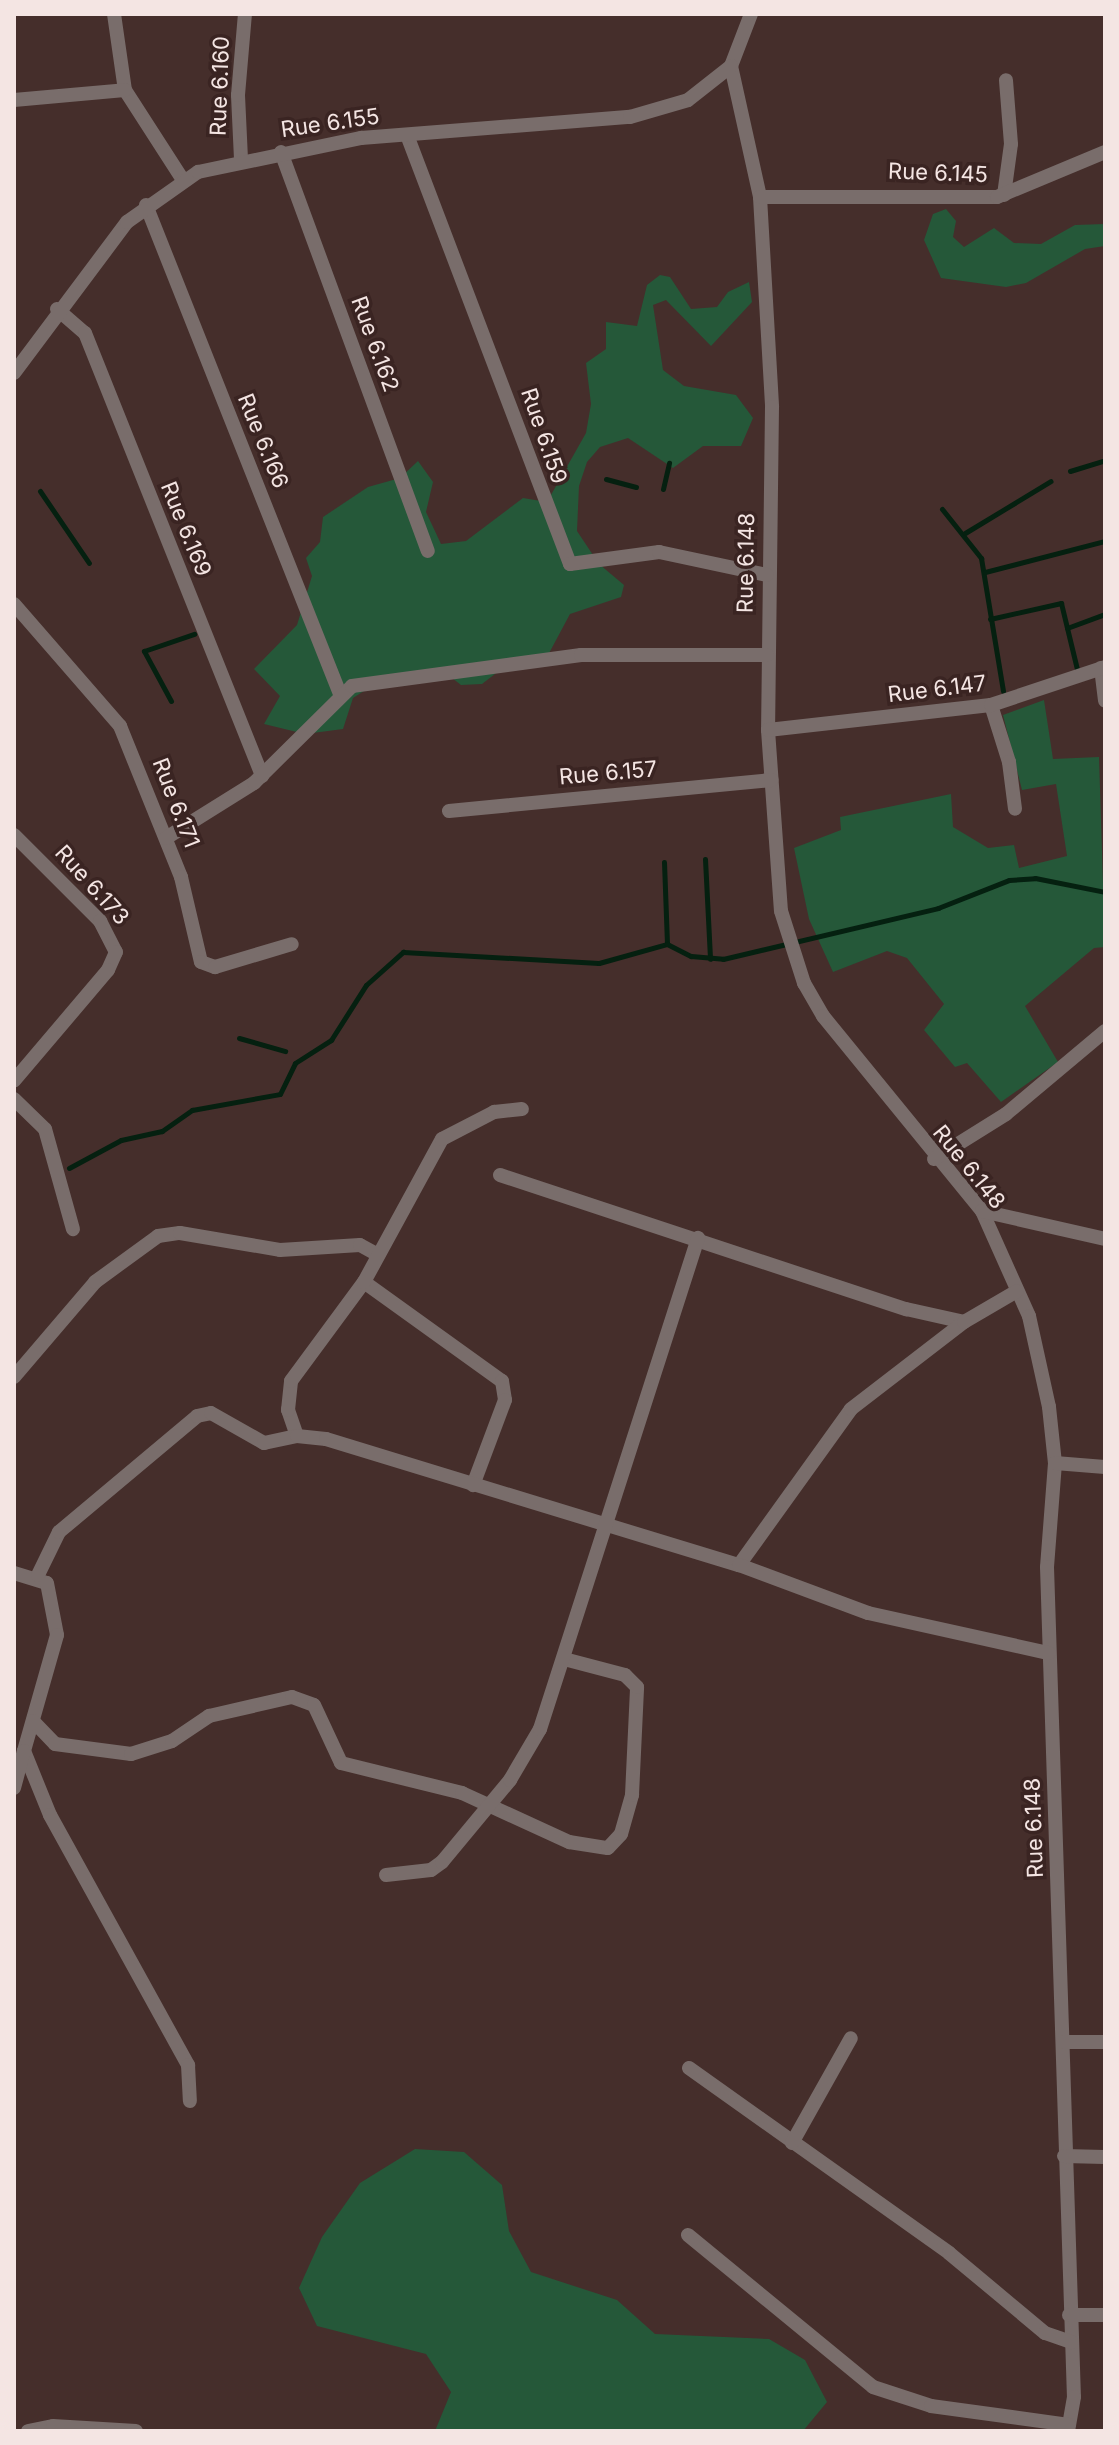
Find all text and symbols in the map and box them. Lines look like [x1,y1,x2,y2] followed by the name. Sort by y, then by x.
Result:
[205,36,235,136] street label: Rue 6.160
[279,103,381,143] street label: Rue 6.155
[888,158,988,188] street label: Rue 6.145
[346,293,404,395] street label: Rue 6.162
[515,385,573,487] street label: Rue 6.159
[232,390,294,492] street label: Rue 6.166
[155,478,217,580] street label: Rue 6.169
[732,513,760,613] street label: Rue 6.148
[886,670,988,708] street label: Rue 6.147
[147,754,205,852] street label: Rue 6.171
[558,756,658,790] street label: Rue 6.157
[49,840,135,930] street label: Rue 6.173
[927,1120,1011,1214] street label: Rue 6.148
[1019,1777,1049,1879] street label: Rue 6.148

